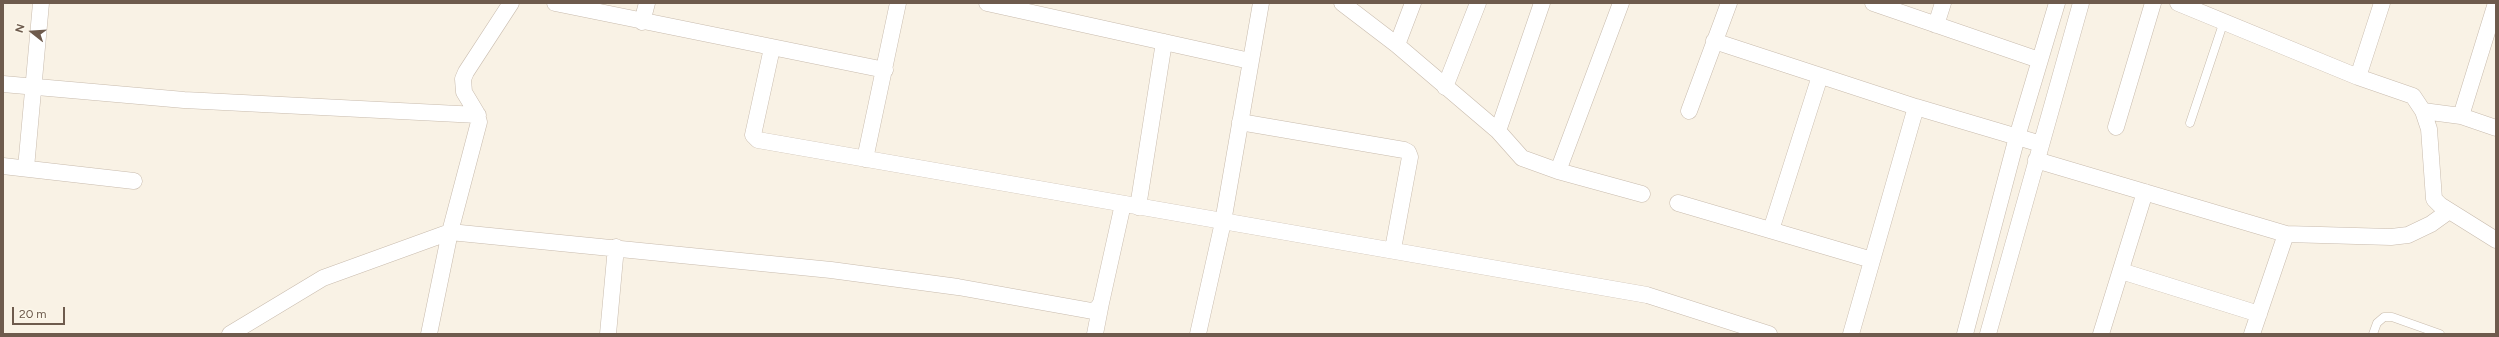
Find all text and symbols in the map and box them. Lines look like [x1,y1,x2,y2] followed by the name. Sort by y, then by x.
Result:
[12,12,52,52] north arrow
[13,22,28,34] text: N
[14,299,67,325] scale bar
[19,307,47,321] text: 20 m

